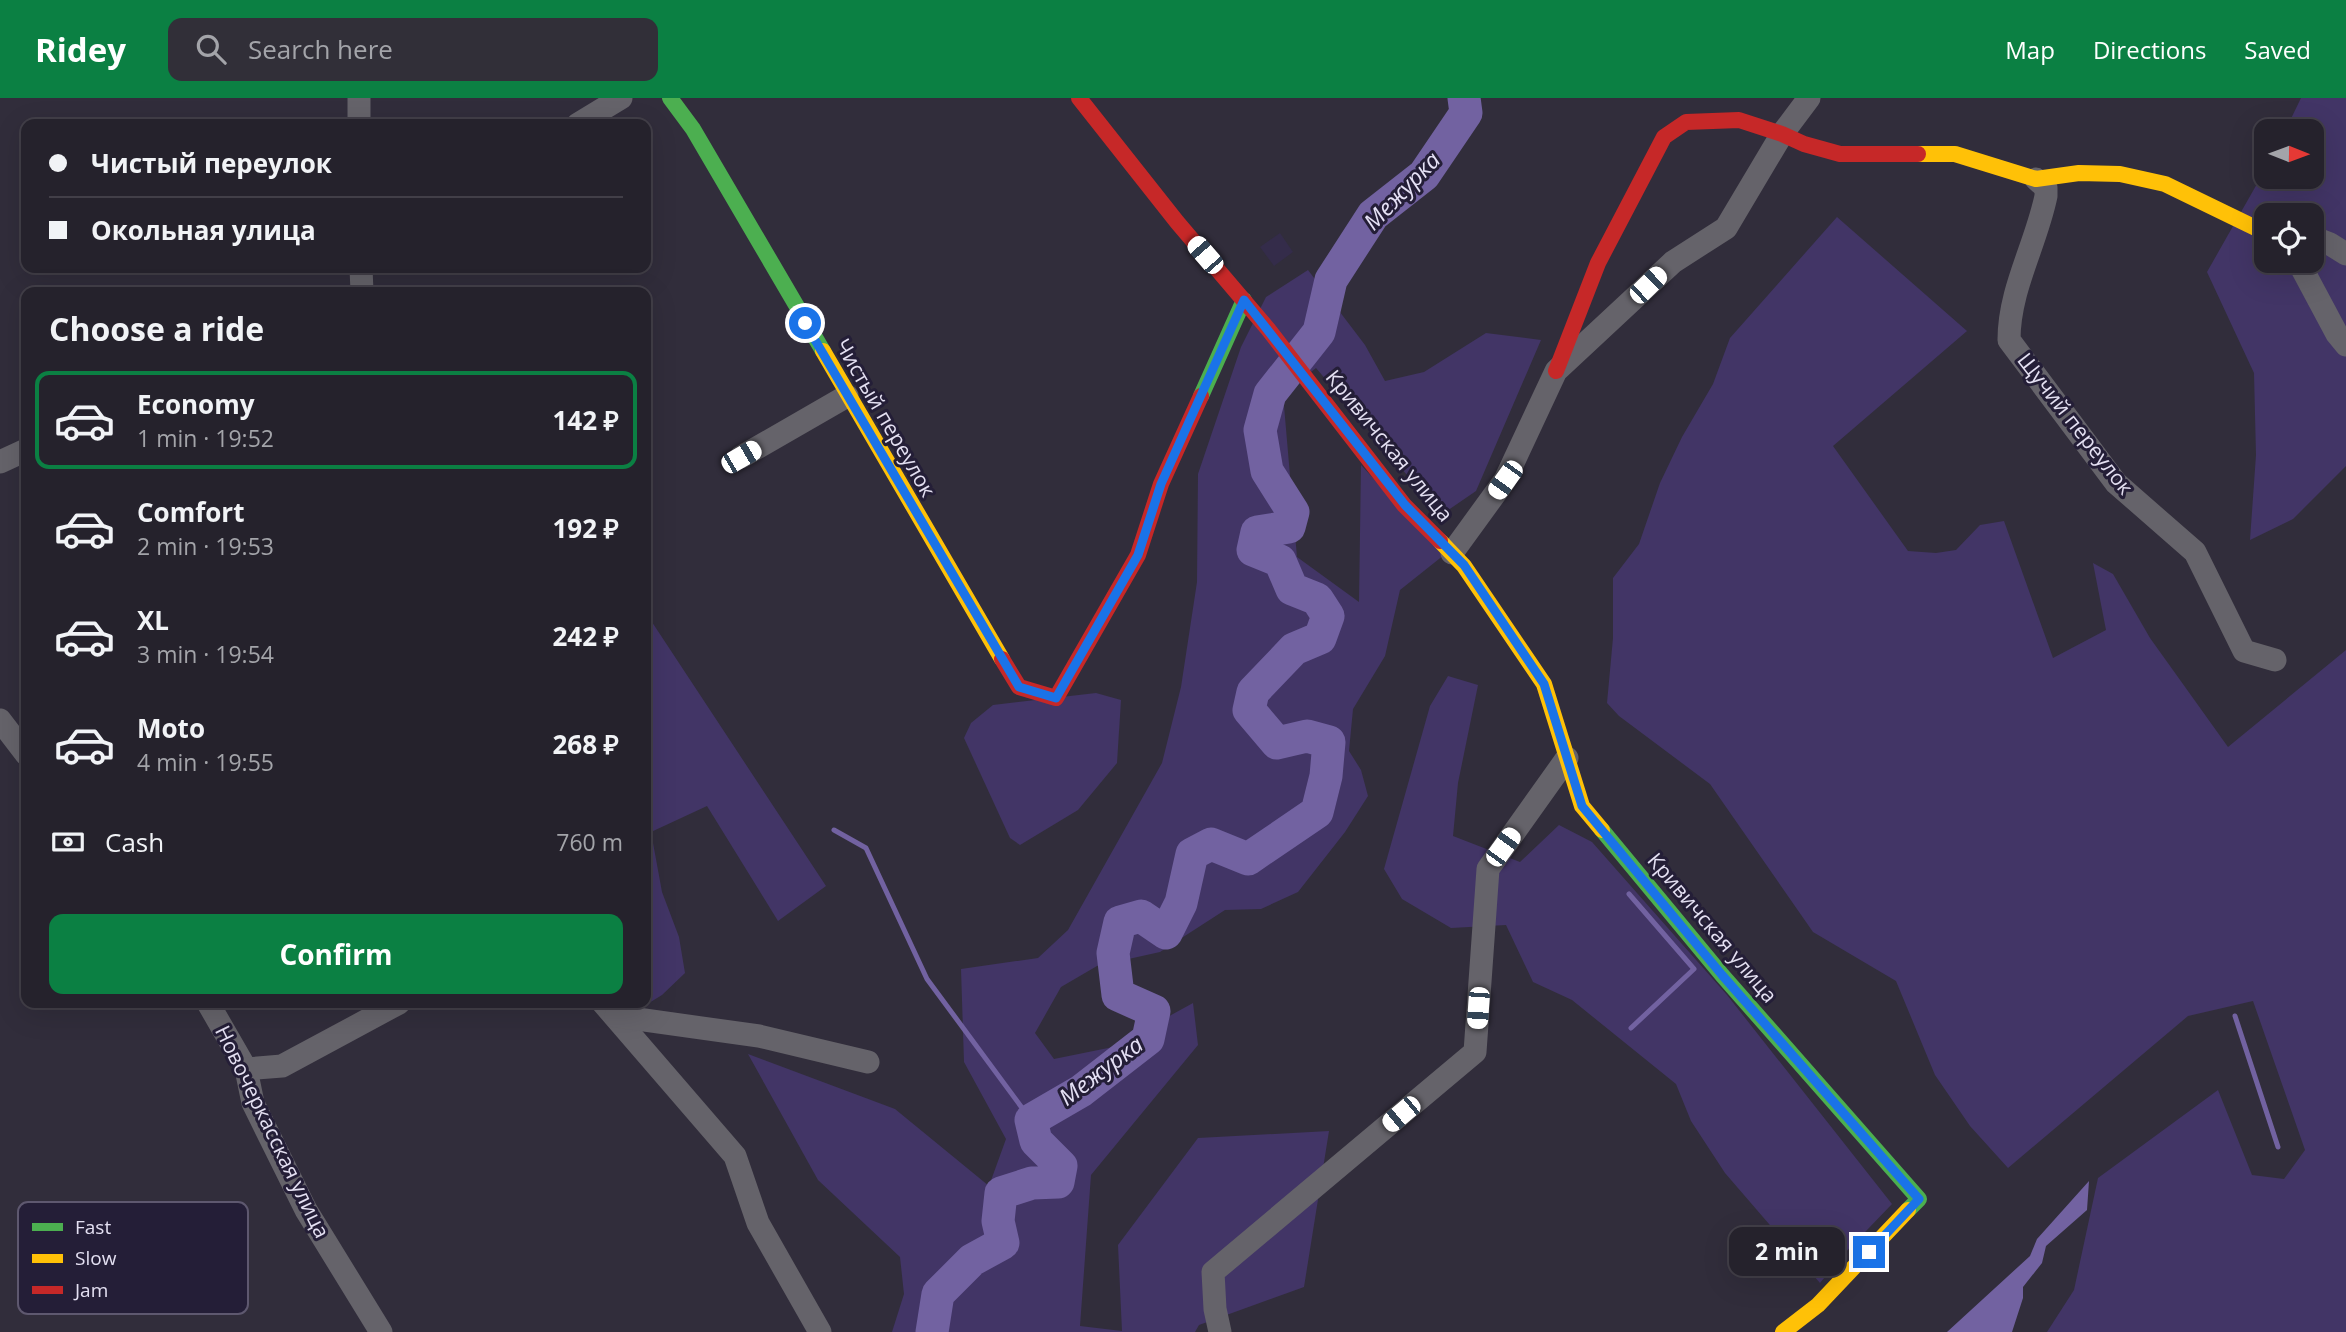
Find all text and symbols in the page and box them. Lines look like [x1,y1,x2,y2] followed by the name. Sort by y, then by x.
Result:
[168,18,658,81] search box
[35,27,126,72] text: Ridey
[192,30,230,68] icon: search
[248,31,393,67] text: Search here
[2005,33,2055,66] text: Map
[2093,33,2206,66] text: Directions
[2244,33,2311,66] text: Saved
[2254,119,2324,189] north arrow
[2254,119,2324,273] map controls
[1356,144,1447,237] water label: Межурка
[91,145,332,181] text: Чистый переулок
[2254,203,2324,273] button: locate
[91,212,316,248] text: Окольная улица
[1184,232,1227,278] car
[1626,263,1671,307] car
[49,307,264,350] text: Choose a ride
[789,307,821,339] route start
[829,333,943,502] street label: Чистый переулок
[2012,347,2140,500] street label: Щучий переулок
[1320,364,1460,527] street label: Кривичская улица
[137,386,255,422] text: Economy
[53,389,116,452] icon: car
[553,402,619,438] text: 142 ₽
[137,422,274,454] text: 1 min · 19:52
[718,437,765,477] car
[1485,457,1526,503] car
[137,494,244,530] text: Comfort
[53,497,116,560] icon: car
[553,510,619,546] text: 192 ₽
[137,530,274,562] text: 2 min · 19:53
[137,602,169,638] text: XL
[53,605,116,668] icon: car
[553,618,619,654] text: 242 ₽
[137,638,274,670] text: 3 min · 19:54
[137,710,205,746] text: Moto
[53,713,116,776] icon: car
[553,726,619,762] text: 268 ₽
[137,746,274,778] text: 4 min · 19:55
[49,823,87,861] icon: cash
[105,824,164,860] text: Cash
[1483,824,1524,870] car
[556,826,623,858] text: 760 m
[1642,847,1784,1008] street label: Кривичская улица
[49,914,623,994] button: Confirm
[1467,986,1490,1030] car
[209,1021,337,1242] street label: Новочеркасская улица
[1052,1028,1149,1112] water label: Межурка
[1379,1092,1424,1136] car
[18,1202,248,1314] legend
[75,1214,111,1240] text: Fast
[1729,1228,1844,1276] callout: 2 min
[1755,1235,1819,1267] text: 2 min
[1853,1236,1885,1268] route end
[75,1245,117,1271] text: Slow
[73,1277,108,1303] text: Jam

